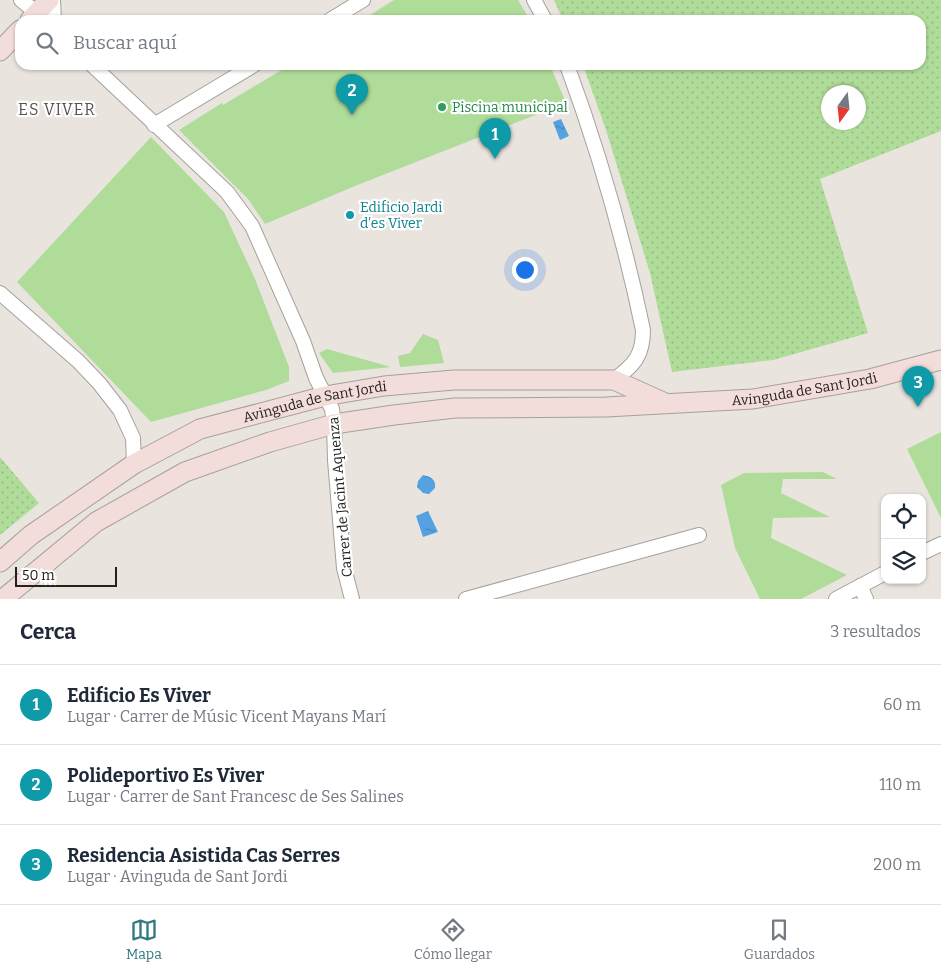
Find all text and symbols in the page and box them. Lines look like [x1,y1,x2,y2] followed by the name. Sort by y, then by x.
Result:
[15,15,926,70] search box
[33,29,61,57] icon: search
[73,31,177,54] text: Buscar aquí
[336,74,368,115] pin: 2
[821,85,866,130] north arrow
[452,99,568,116] place label: Piscina municipal
[18,100,96,119] district label: ES VIVER
[436,101,448,113] marker: Piscina municipal
[479,118,511,159] pin: 1
[360,199,442,232] place label: Edificio Jardi d'es Viver
[344,209,356,221] marker: Edificio Jardi d'es Viver
[512,257,538,283] your location
[902,366,934,407] pin: 3
[731,369,879,409] street label: Avinguda de Sant Jordi
[241,378,387,426] street label: Avinguda de Sant Jordi
[325,416,356,578] street label: Carrer de Jacint Aquenza
[881,494,926,584] map controls
[881,494,926,539] button: locate
[881,539,926,584] button: layers
[15,564,118,587] scale bar
[22,567,55,584] text: 50 m
[20,619,76,645] text: Cerca
[830,622,921,641] text: 3 resultados
[67,684,211,707] text: Edificio Es Viver
[33,695,39,714] text: 1
[883,695,921,714] text: 60 m
[67,707,386,726] text: Lugar · Carrer de Músic Vicent Mayans Marí
[67,764,264,787] text: Polideportivo Es Viver
[31,775,41,794] text: 2
[879,775,921,794] text: 110 m
[67,787,404,806] text: Lugar · Carrer de Sant Francesc de Ses Salines
[67,844,340,867] text: Residencia Asistida Cas Serres
[31,855,41,874] text: 3
[873,855,921,874] text: 200 m
[67,867,288,886] text: Lugar · Avinguda de Sant Jordi
[126,916,162,963] tab: Mapa
[414,916,492,963] tab: Cómo llegar
[744,916,815,963] tab: Guardados

